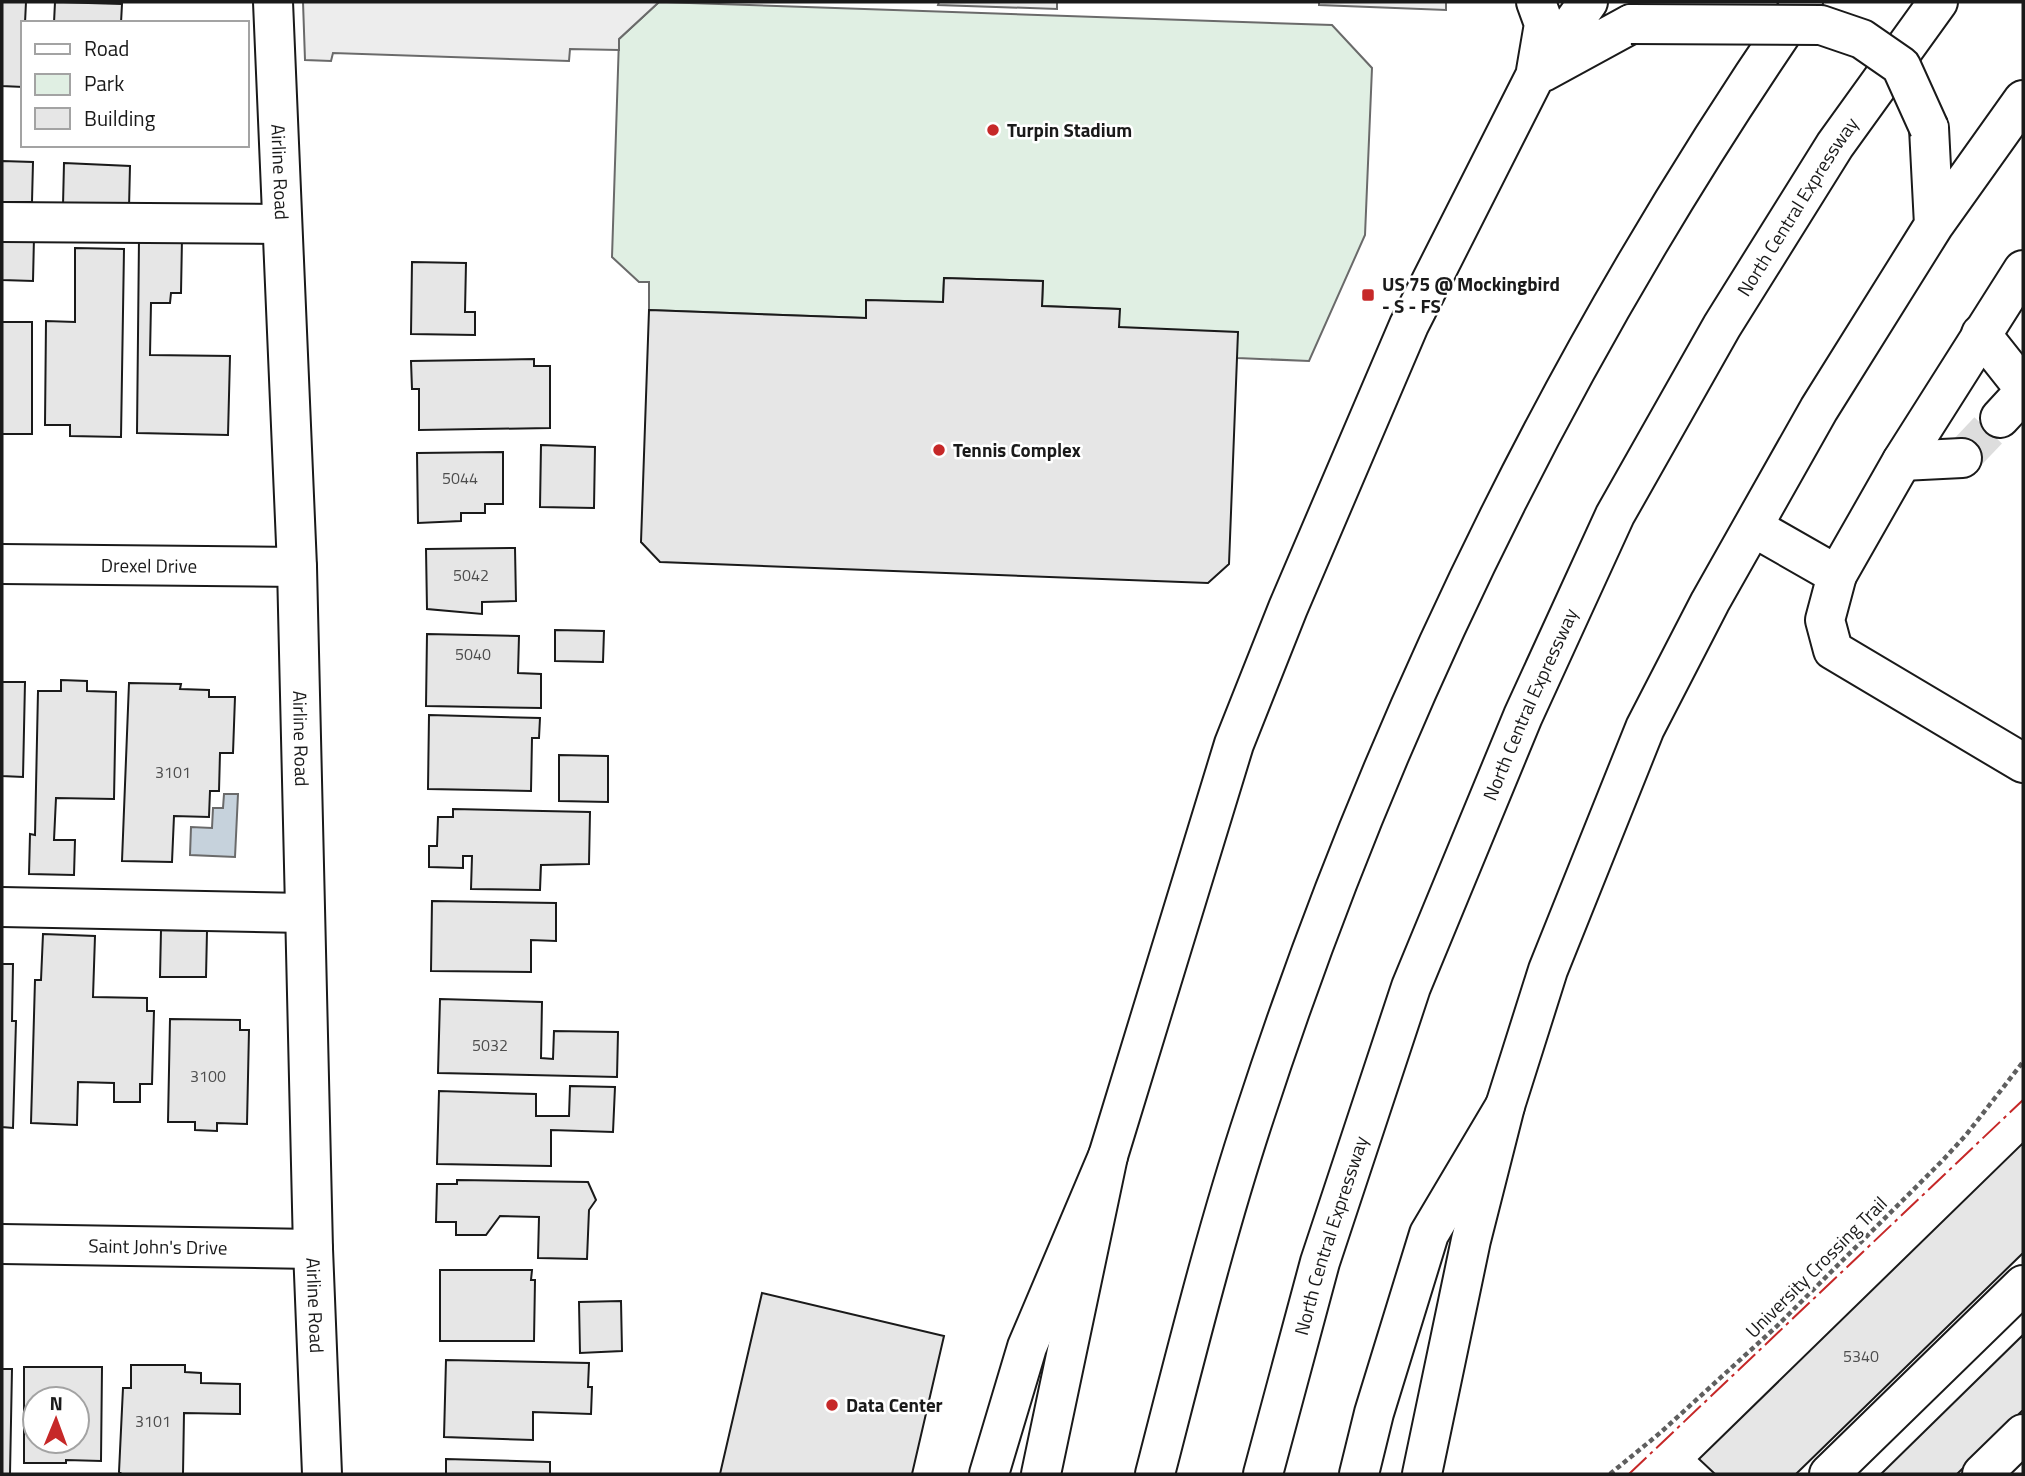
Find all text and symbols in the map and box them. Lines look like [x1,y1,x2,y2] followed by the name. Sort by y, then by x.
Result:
[21,21,248,147] legend
[84,32,129,64] text: Road
[84,67,124,99] text: Park
[84,102,156,134] text: Building
[1729,111,1865,302] street label: North Central Expressway
[1007,115,1132,144] place label: Turpin Stadium
[985,122,1001,138] marker: Turpin Stadium
[264,123,297,220] street label: Airline Road
[1382,269,1560,320] place label: US 75 @ Mockingbird - S - FS
[1360,287,1376,303] marker: US 75 @ Mockingbird - S - FS
[953,435,1081,464] place label: Tennis Complex
[931,442,947,458] marker: Tennis Complex
[442,466,478,490] house number: 5044
[101,550,197,580] street label: Drexel Drive
[453,563,489,587] house number: 5042
[1475,603,1585,805] street label: North Central Expressway
[455,642,491,666] house number: 5040
[286,690,317,787] street label: Airline Road
[155,760,191,784] house number: 3101
[472,1033,508,1057] house number: 5032
[190,1064,226,1088] house number: 3100
[1286,1132,1375,1338] street label: North Central Expressway
[1738,1189,1893,1344] street label: University Crossing Trail
[88,1230,228,1262] street label: Saint John's Drive
[299,1257,332,1354] street label: Airline Road
[1843,1344,1879,1368] house number: 5340
[21,1385,91,1455] north arrow
[49,1388,63,1417] text: N
[846,1390,943,1419] place label: Data Center
[824,1397,840,1413] marker: Data Center
[135,1409,171,1433] house number: 3101

